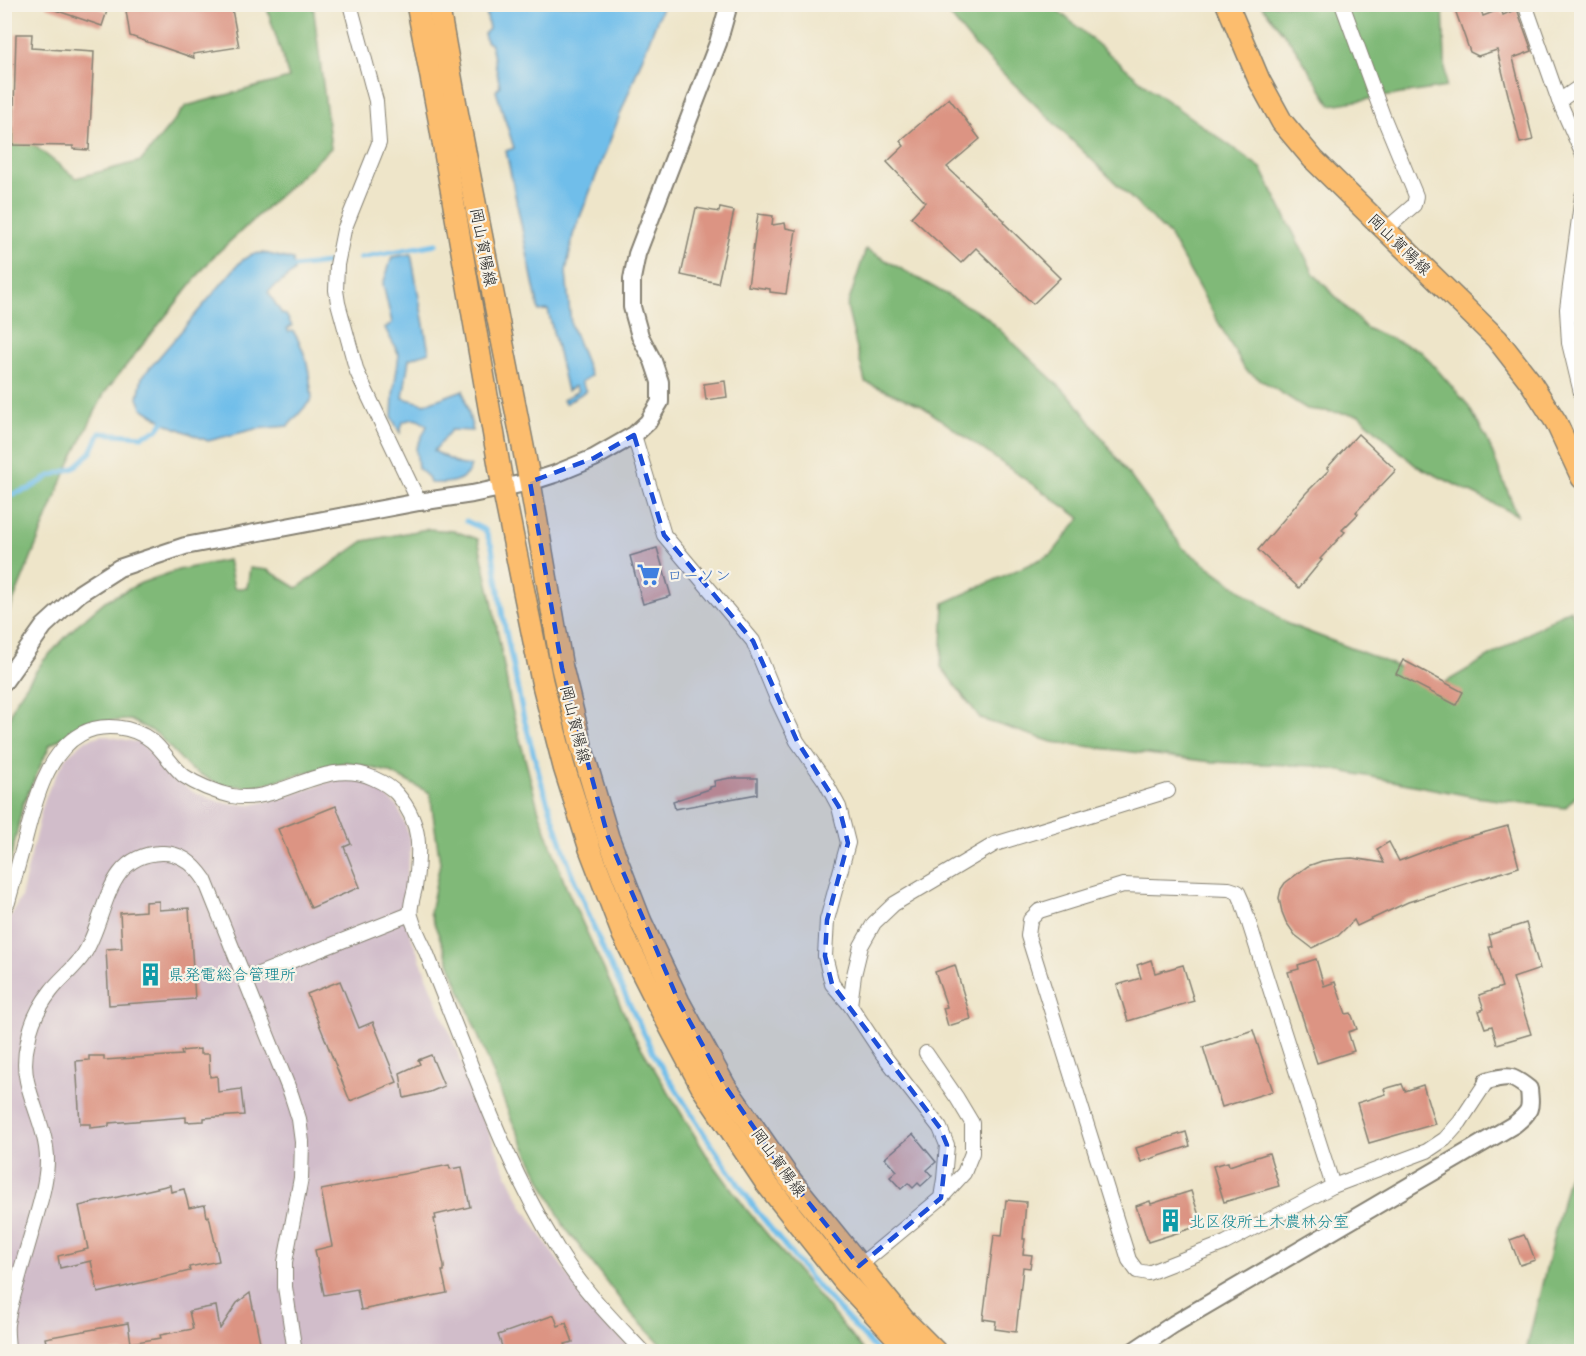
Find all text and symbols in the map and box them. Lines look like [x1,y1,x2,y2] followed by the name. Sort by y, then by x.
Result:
[467,206,501,288] street label: 岡山賀陽線
[1364,209,1436,279] street label: 岡山賀陽線
[636,562,662,588] supermarket icon: ローソン
[667,565,731,585] place label: ローソン
[557,683,595,765] street label: 岡山賀陽線
[137,961,163,987] building icon: 県発電総合管理所
[168,964,296,984] place label: 県発電総合管理所
[747,1124,811,1200] street label: 岡山賀陽線
[1158,1208,1184,1234] building icon: 北区役所土木農林分室
[1189,1211,1349,1231] place label: 北区役所土木農林分室

